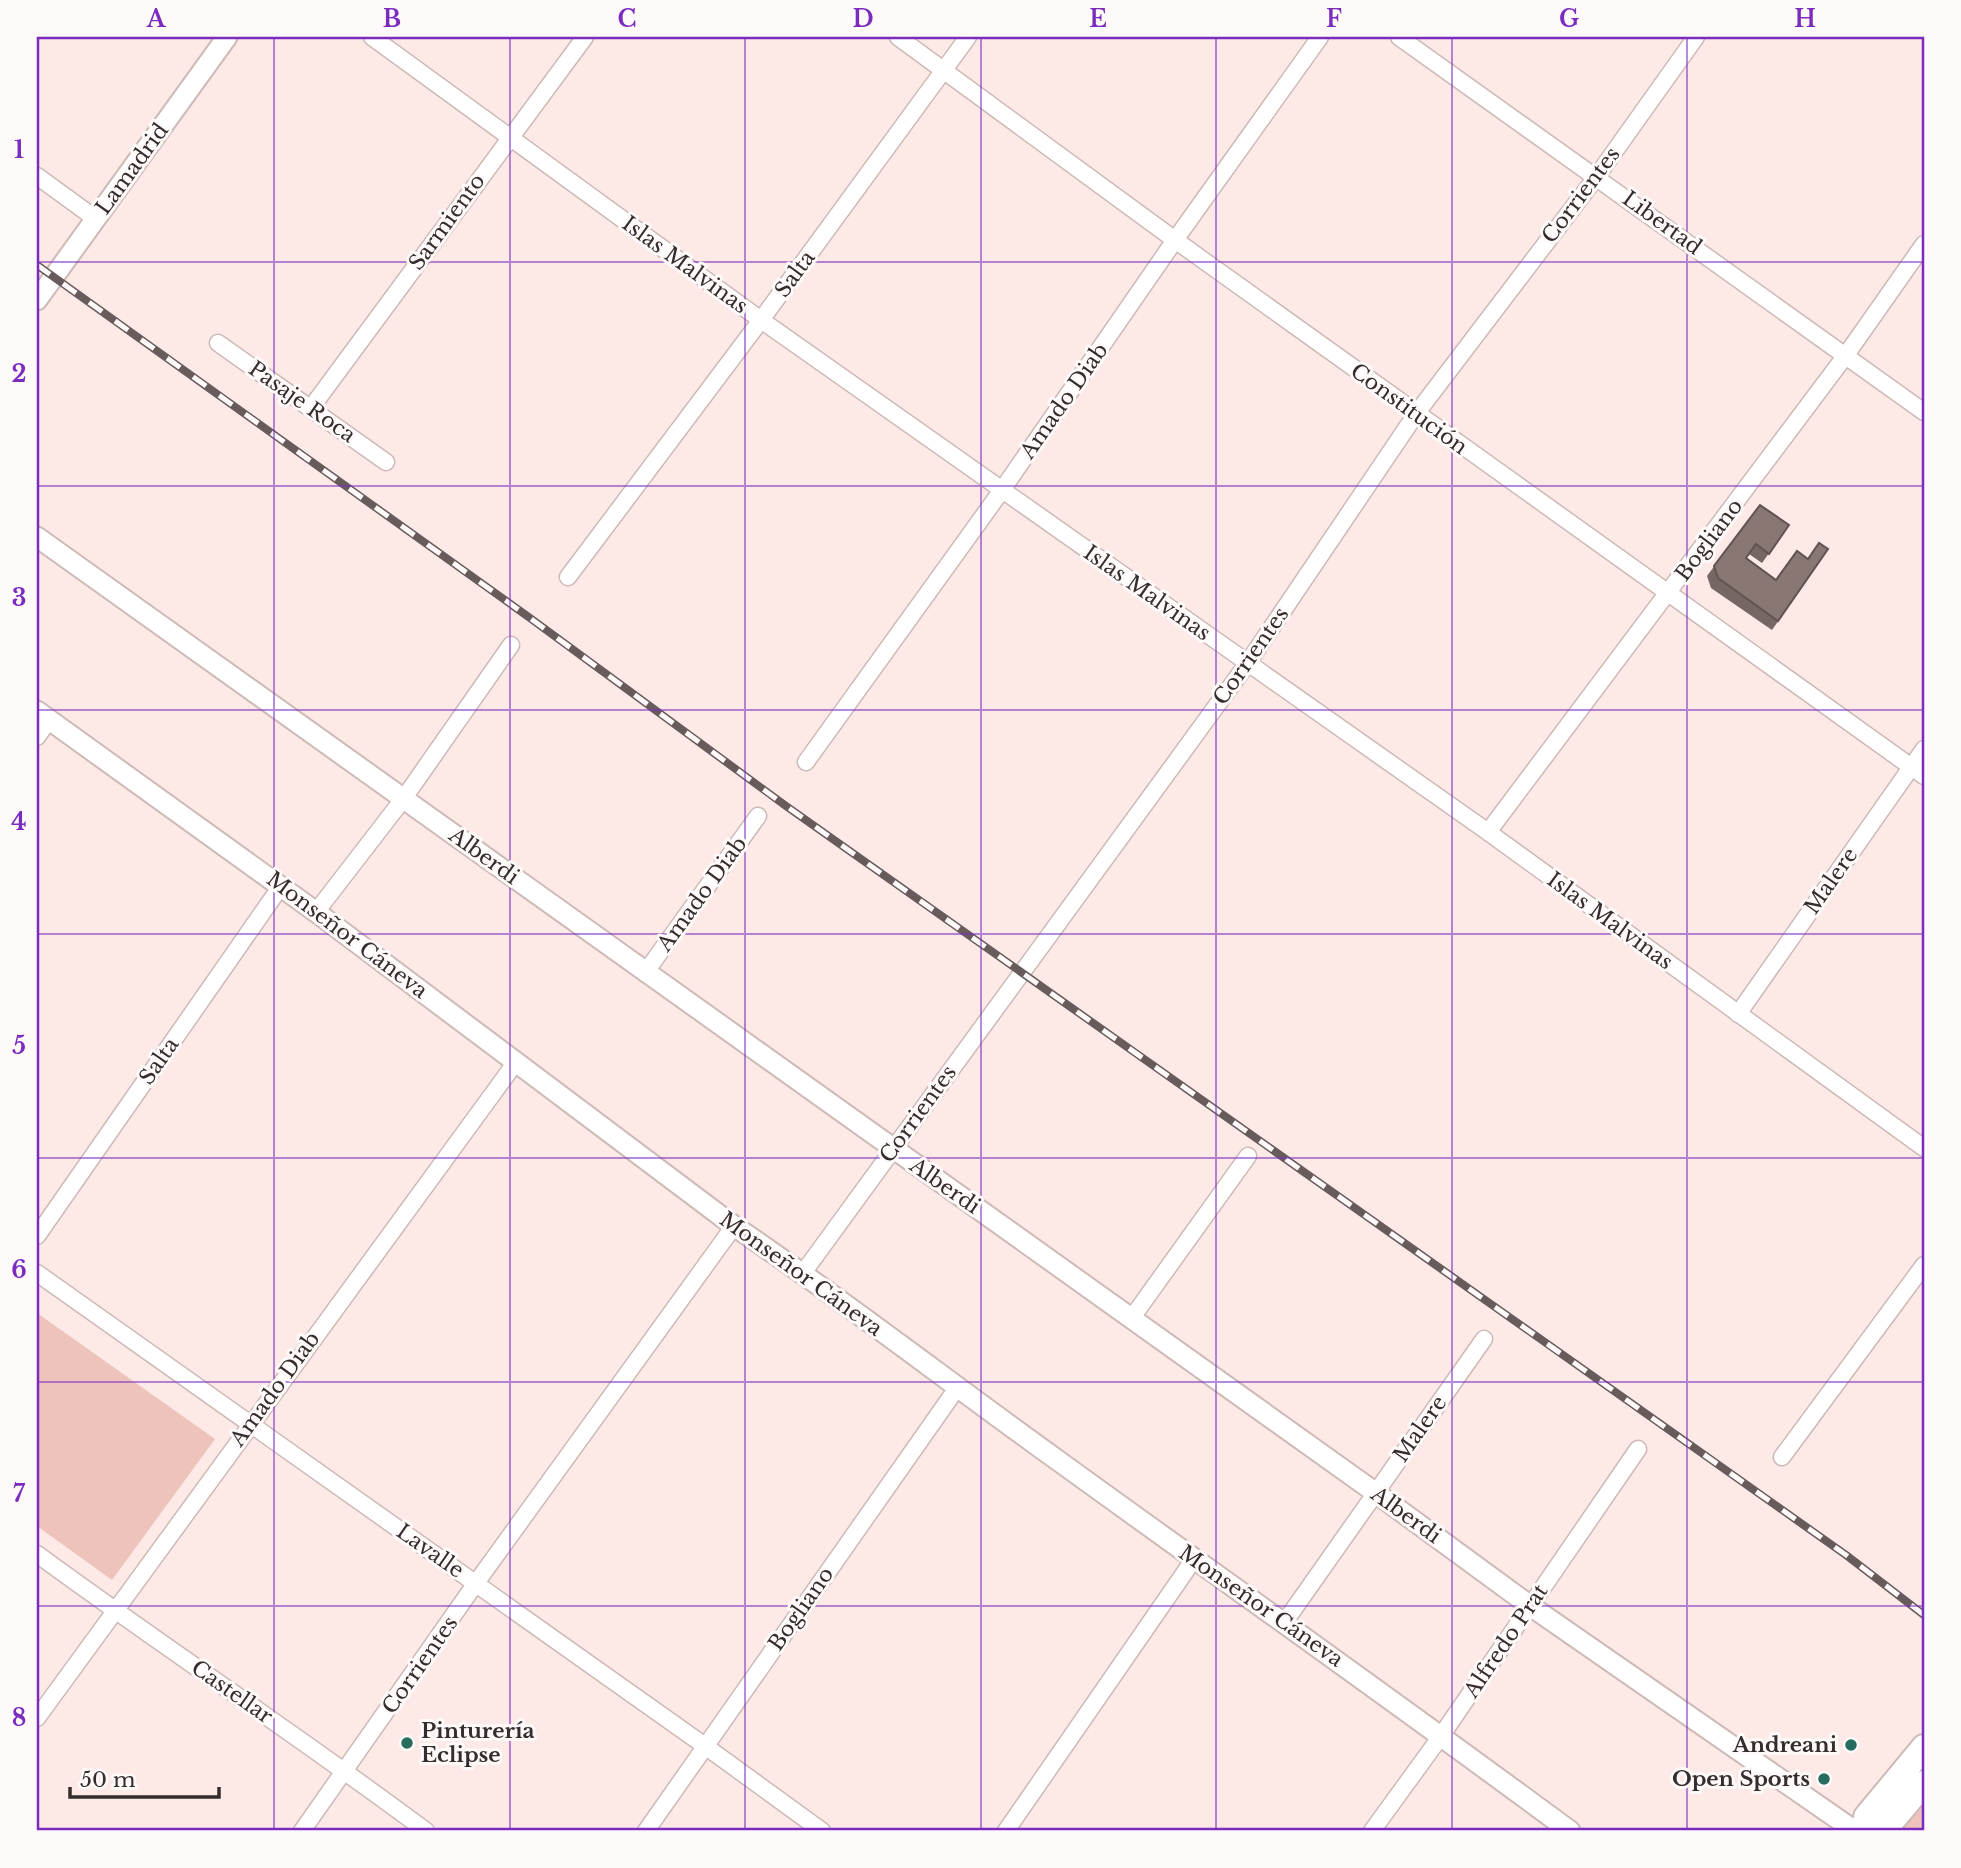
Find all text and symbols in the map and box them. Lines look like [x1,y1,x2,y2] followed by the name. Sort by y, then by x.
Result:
[146,5,167,33] text: A
[383,5,401,33] text: B
[618,5,636,33] text: C
[852,5,874,33] text: D
[1089,5,1107,33] text: E
[1326,5,1342,33] text: F
[1559,5,1579,33] text: G
[1794,5,1816,33] text: H
[90,118,174,220] street label: Lamadrid
[14,136,24,164] text: 1
[1536,142,1626,248] street label: Corrientes
[403,169,491,275] street label: Sarmiento
[1617,185,1707,261] street label: Libertad
[617,211,753,319] street label: Islas Malvinas
[769,245,821,303] street label: Salta
[1014,338,1113,465] street label: Amado Diab
[244,356,361,449] street label: Pasaje Roca
[1345,358,1473,460] street label: Constitución
[12,360,26,388] text: 2
[1670,494,1748,586] street label: Bogliano
[1079,540,1215,646] street label: Islas Malvinas
[12,584,26,612] text: 3
[1208,602,1294,710] street label: Corrientes
[11,808,27,836] text: 4
[443,821,524,890] street label: Alberdi
[651,832,752,957] street label: Amado Diab
[1799,843,1863,919] street label: Malere
[261,866,433,1004] street label: Monseñor Cáneva
[1542,867,1678,975] street label: Islas Malvinas
[12,1032,26,1060] text: 5
[134,1032,185,1090] street label: Salta
[874,1060,962,1168] street label: Corrientes
[904,1152,985,1220] street label: Alberdi
[715,1206,888,1342] street label: Monseñor Cáneva
[11,1256,27,1284] text: 6
[224,1327,325,1452] street label: Amado Diab
[1388,1391,1452,1467] street label: Malere
[13,1480,26,1508] text: 7
[1365,1480,1446,1549] street label: Alberdi
[391,1518,469,1584] street label: Lavalle
[1174,1540,1349,1673] street label: Monseñor Cáneva
[763,1562,839,1656] street label: Bogliano
[1458,1579,1554,1704] street label: Alfredo Prat
[377,1611,463,1719] street label: Corrientes
[186,1655,278,1729] street label: Castellar
[12,1704,26,1732] text: 8
[421,1718,535,1768] place label: Pinturería Eclipse
[1732,1732,1837,1758] place label: Andreani
[399,1735,415,1751] marker: Pinturería Eclipse
[1843,1737,1859,1753] marker: Andreani
[70,1756,219,1800] scale bar
[1672,1766,1810,1792] place label: Open Sports
[80,1767,136,1793] text: 50 m
[1816,1771,1832,1787] marker: Open Sports

